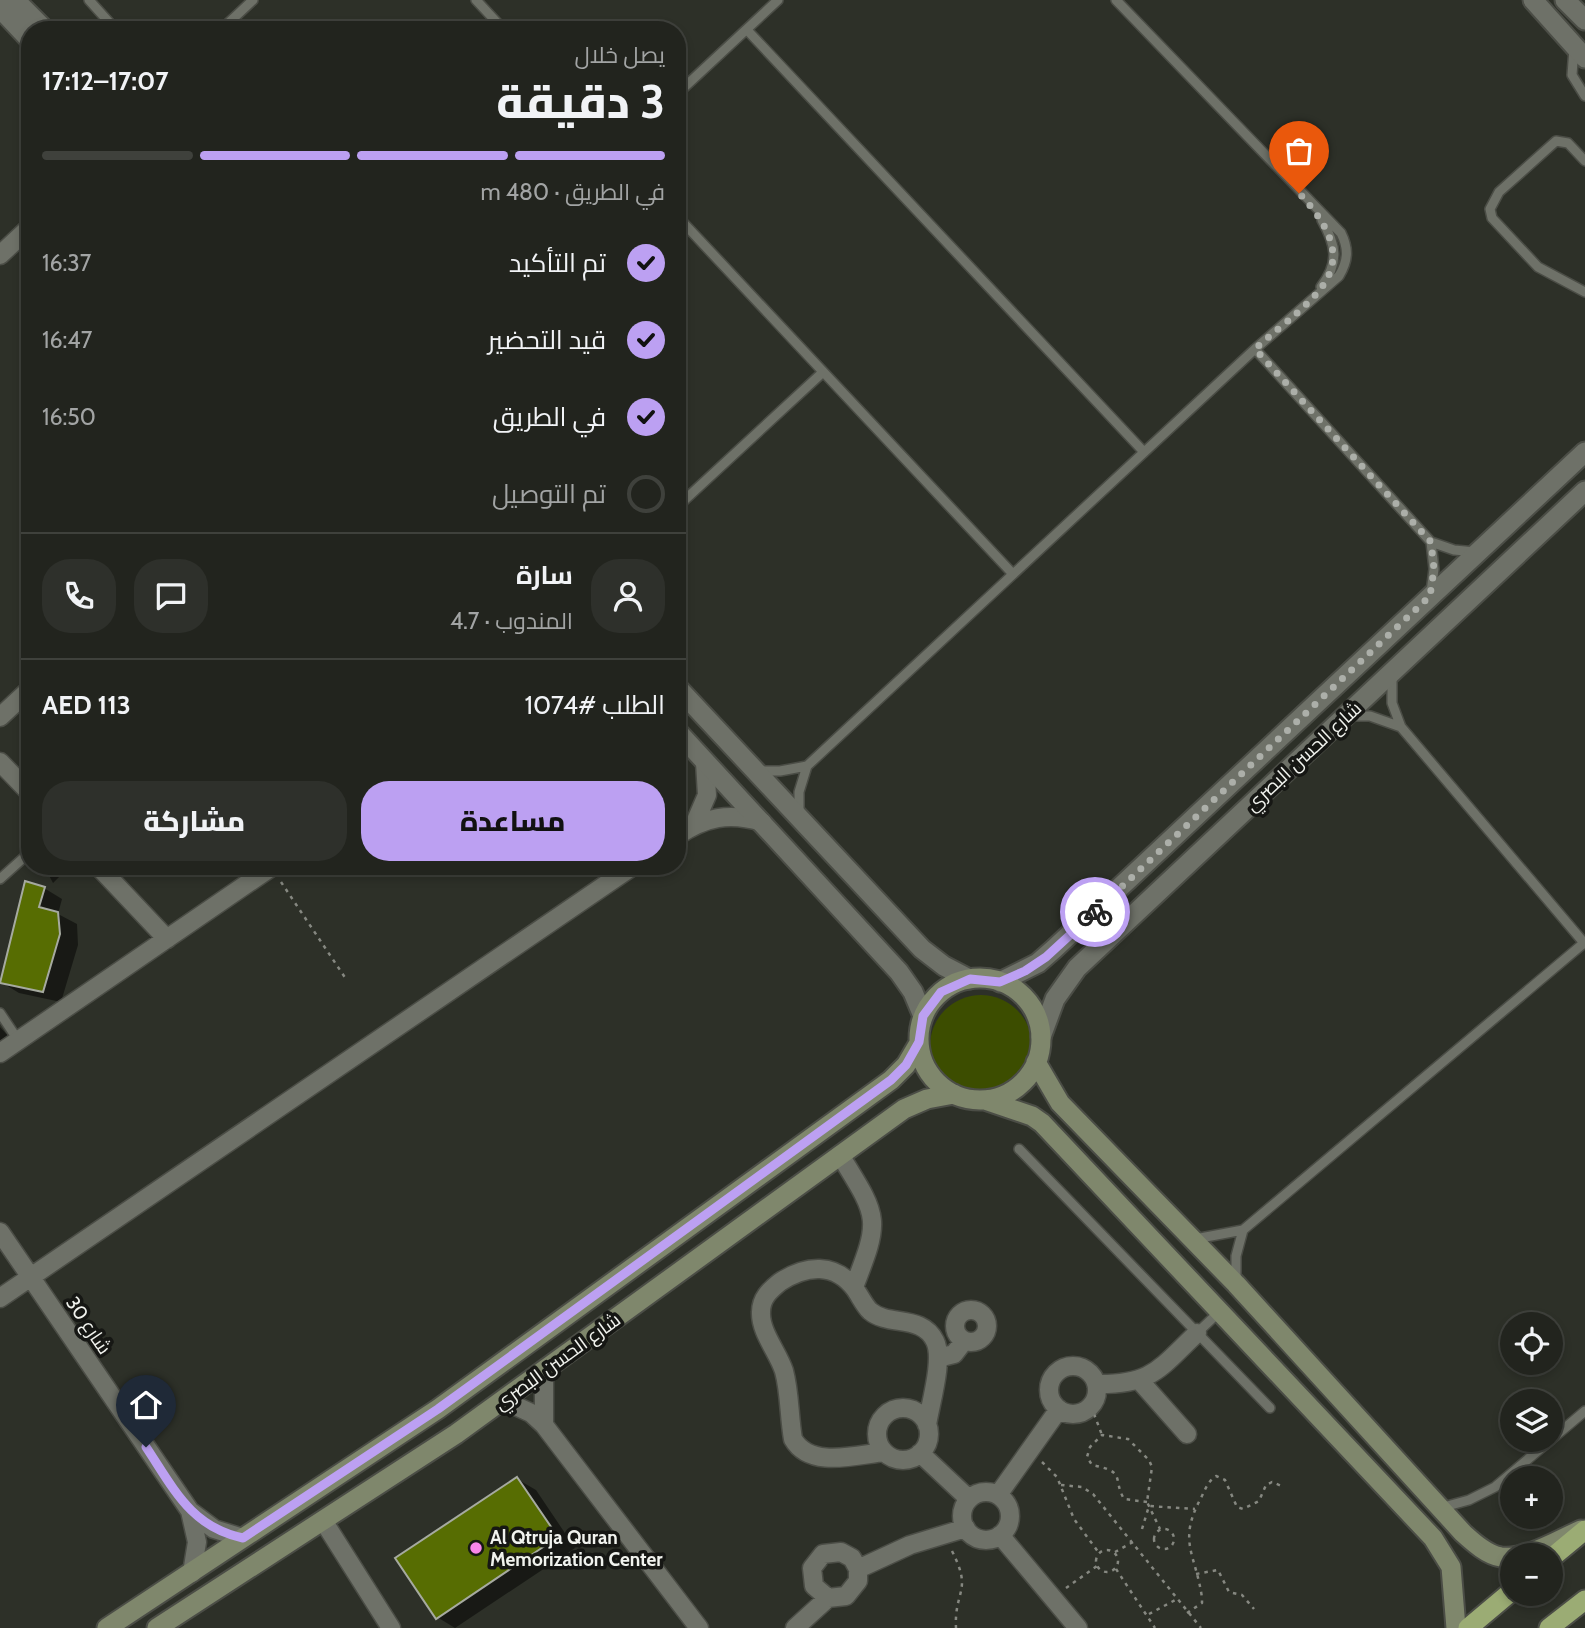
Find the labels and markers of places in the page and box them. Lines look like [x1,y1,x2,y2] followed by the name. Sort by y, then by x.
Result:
[1269,121,1329,193] pin
[116,1375,176,1447] pin
[490,1526,663,1571] place label: Al Qtruja Quran Memorization Center
[468,1540,484,1556] marker: Al Qtruja Quran Memorization Center

